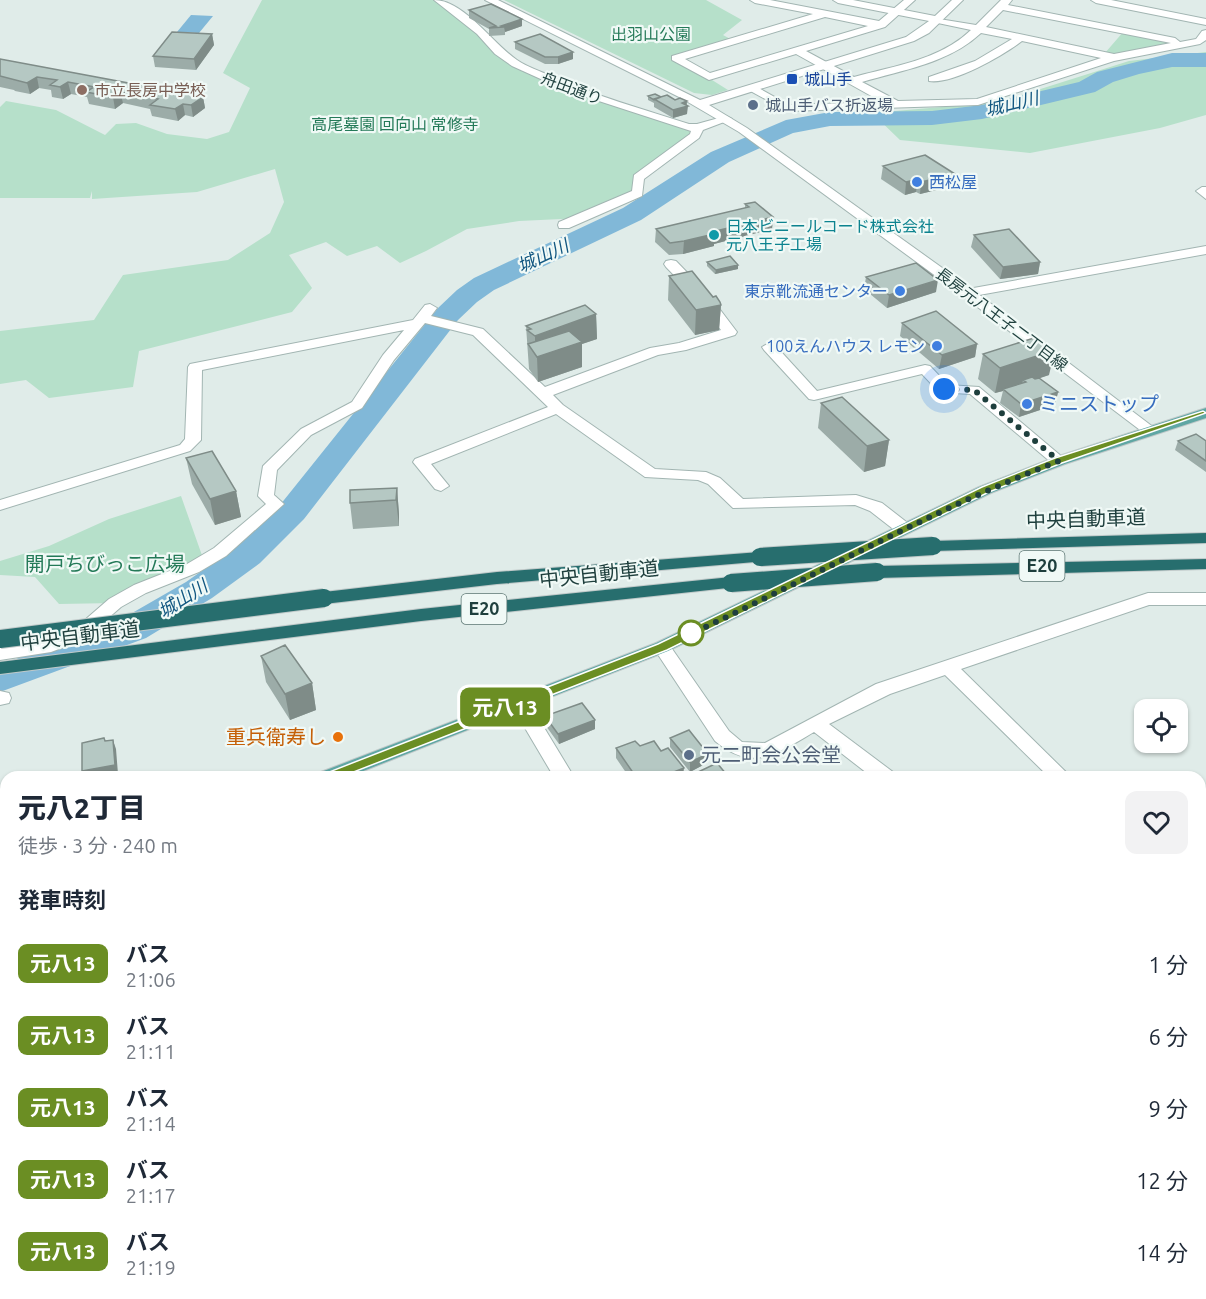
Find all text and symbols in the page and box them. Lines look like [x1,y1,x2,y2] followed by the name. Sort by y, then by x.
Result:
[611,25,691,43] park label: 出羽山公園
[539,68,605,108] street label: 舟田通り
[804,70,852,88] place label: 城山手
[785,72,799,86] marker: 城山手
[94,81,206,99] place label: 市立長房中学校
[75,83,89,97] marker: 市立長房中学校
[983,87,1042,119] water label: 城山川
[765,96,893,114] place label: 城山手バス折返場
[746,98,760,112] marker: 城山手バス折返場
[311,115,479,133] park label: 高尾墓園 回向山 常修寺
[929,173,977,191] place label: 西松屋
[910,175,924,189] marker: 西松屋
[726,217,934,253] place label: 日本ビニールコード株式会社 元八王子工場
[707,228,721,242] marker: 日本ビニールコード株式会社 元八王子工場
[514,234,573,276] water label: 城山川
[933,264,1071,374] street label: 長房元八王子二丁目線
[744,282,888,300] place label: 東京靴流通センター
[893,284,907,298] marker: 東京靴流通センター
[766,337,925,355] place label: 100えんハウス レモン
[930,339,944,353] marker: 100えんハウス レモン
[929,374,959,404] your location
[1039,392,1159,415] place label: ミニストップ
[1020,397,1034,411] marker: ミニストップ
[1026,505,1146,532] street label: 中央自動車道
[1020,551,1064,581] road number: E20
[25,552,185,575] park label: 開戸ちびっこ広場
[538,556,660,591] street label: 中央自動車道
[154,574,212,621] water label: 城山川
[462,594,506,624] road number: E20
[19,617,141,654] street label: 中央自動車道
[678,620,704,646] unlabelled marker
[463,688,547,726] line badge: 元八13
[472,695,538,719] text: 元八13
[1134,699,1188,753] map controls
[1134,699,1188,753] button: locate
[226,725,326,748] place label: 重兵衛寿し
[331,730,345,744] marker: 重兵衛寿し
[701,743,841,766] place label: 元二町会公会堂
[682,748,696,762] marker: 元二町会公会堂
[1125,791,1188,854] button: heart
[18,792,146,823] text: 元八2丁目
[18,834,178,857] text: 徒歩 · 3 分 · 240 m
[18,887,106,912] text: 発車時刻
[126,941,170,966] text: バス
[30,951,96,975] text: 元八13
[1149,952,1188,977] text: 1 分
[126,968,176,991] text: 21:06
[126,1013,170,1038] text: バス
[30,1023,96,1047] text: 元八13
[1149,1024,1188,1049] text: 6 分
[126,1040,176,1063] text: 21:11
[126,1085,170,1110] text: バス
[30,1095,96,1119] text: 元八13
[1149,1096,1188,1121] text: 9 分
[126,1112,176,1135] text: 21:14
[126,1157,170,1182] text: バス
[30,1167,96,1191] text: 元八13
[1136,1168,1188,1193] text: 12 分
[126,1184,176,1207] text: 21:17
[126,1229,170,1254] text: バス
[30,1239,96,1263] text: 元八13
[1136,1240,1188,1265] text: 14 分
[126,1256,176,1279] text: 21:19

